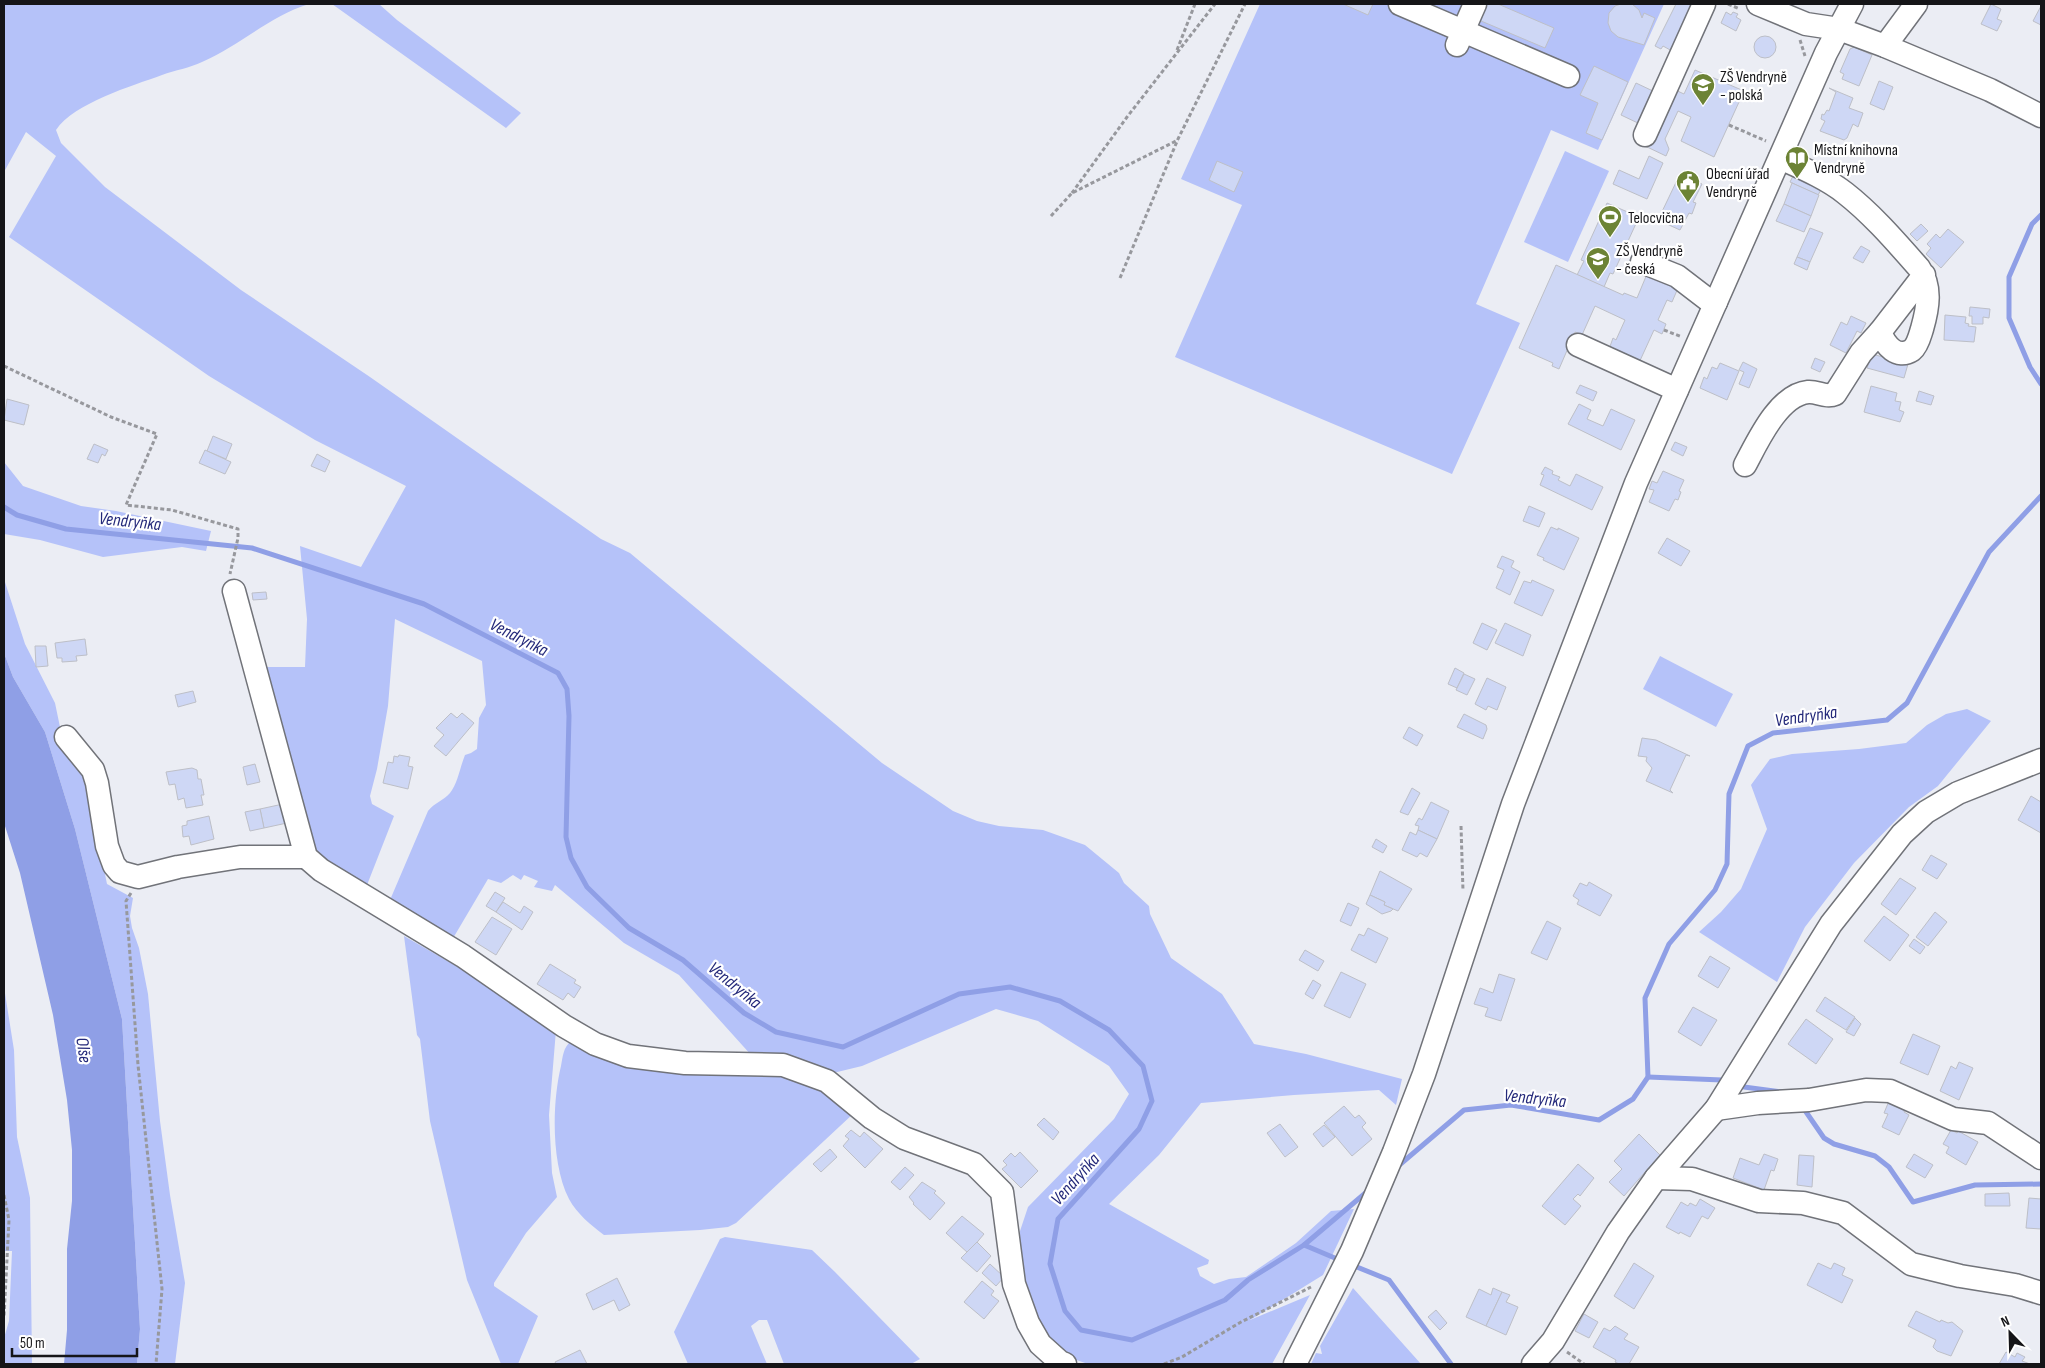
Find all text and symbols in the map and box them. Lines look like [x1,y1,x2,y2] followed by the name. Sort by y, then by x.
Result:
[1720,68,1787,105] place label: ZŠ Vendryně - polská
[1690,72,1716,106] school or university icon: ZŠ Vendryně - polská
[1814,141,1898,178] place label: Místní knihovna Vendryně
[1784,145,1810,179] library icon: Místní knihovna Vendryně
[1706,165,1769,202] place label: Obecní úřad Vendryně
[1675,169,1701,203] public building icon: Obecní úřad Vendryně
[1597,204,1623,238] sports icon: Telocvična
[1628,209,1684,228] place label: Telocvična
[1616,242,1683,279] place label: ZŠ Vendryně - česká
[1585,246,1611,280] school or university icon: ZŠ Vendryně - česká
[98,508,163,535] water label: Vendryňka
[486,614,552,661] water label: Vendryňka
[1774,702,1839,731] water label: Vendryňka
[704,958,766,1014] water label: Vendryňka
[71,1036,96,1064] water label: Olše
[1503,1085,1568,1112] water label: Vendryňka
[1047,1149,1105,1210] water label: Vendryňka
[1985,1308,2035,1358] north arrow
[1998,1312,2012,1331] text: N
[12,1326,138,1358] scale bar
[20,1334,45,1353] text: 50 m

